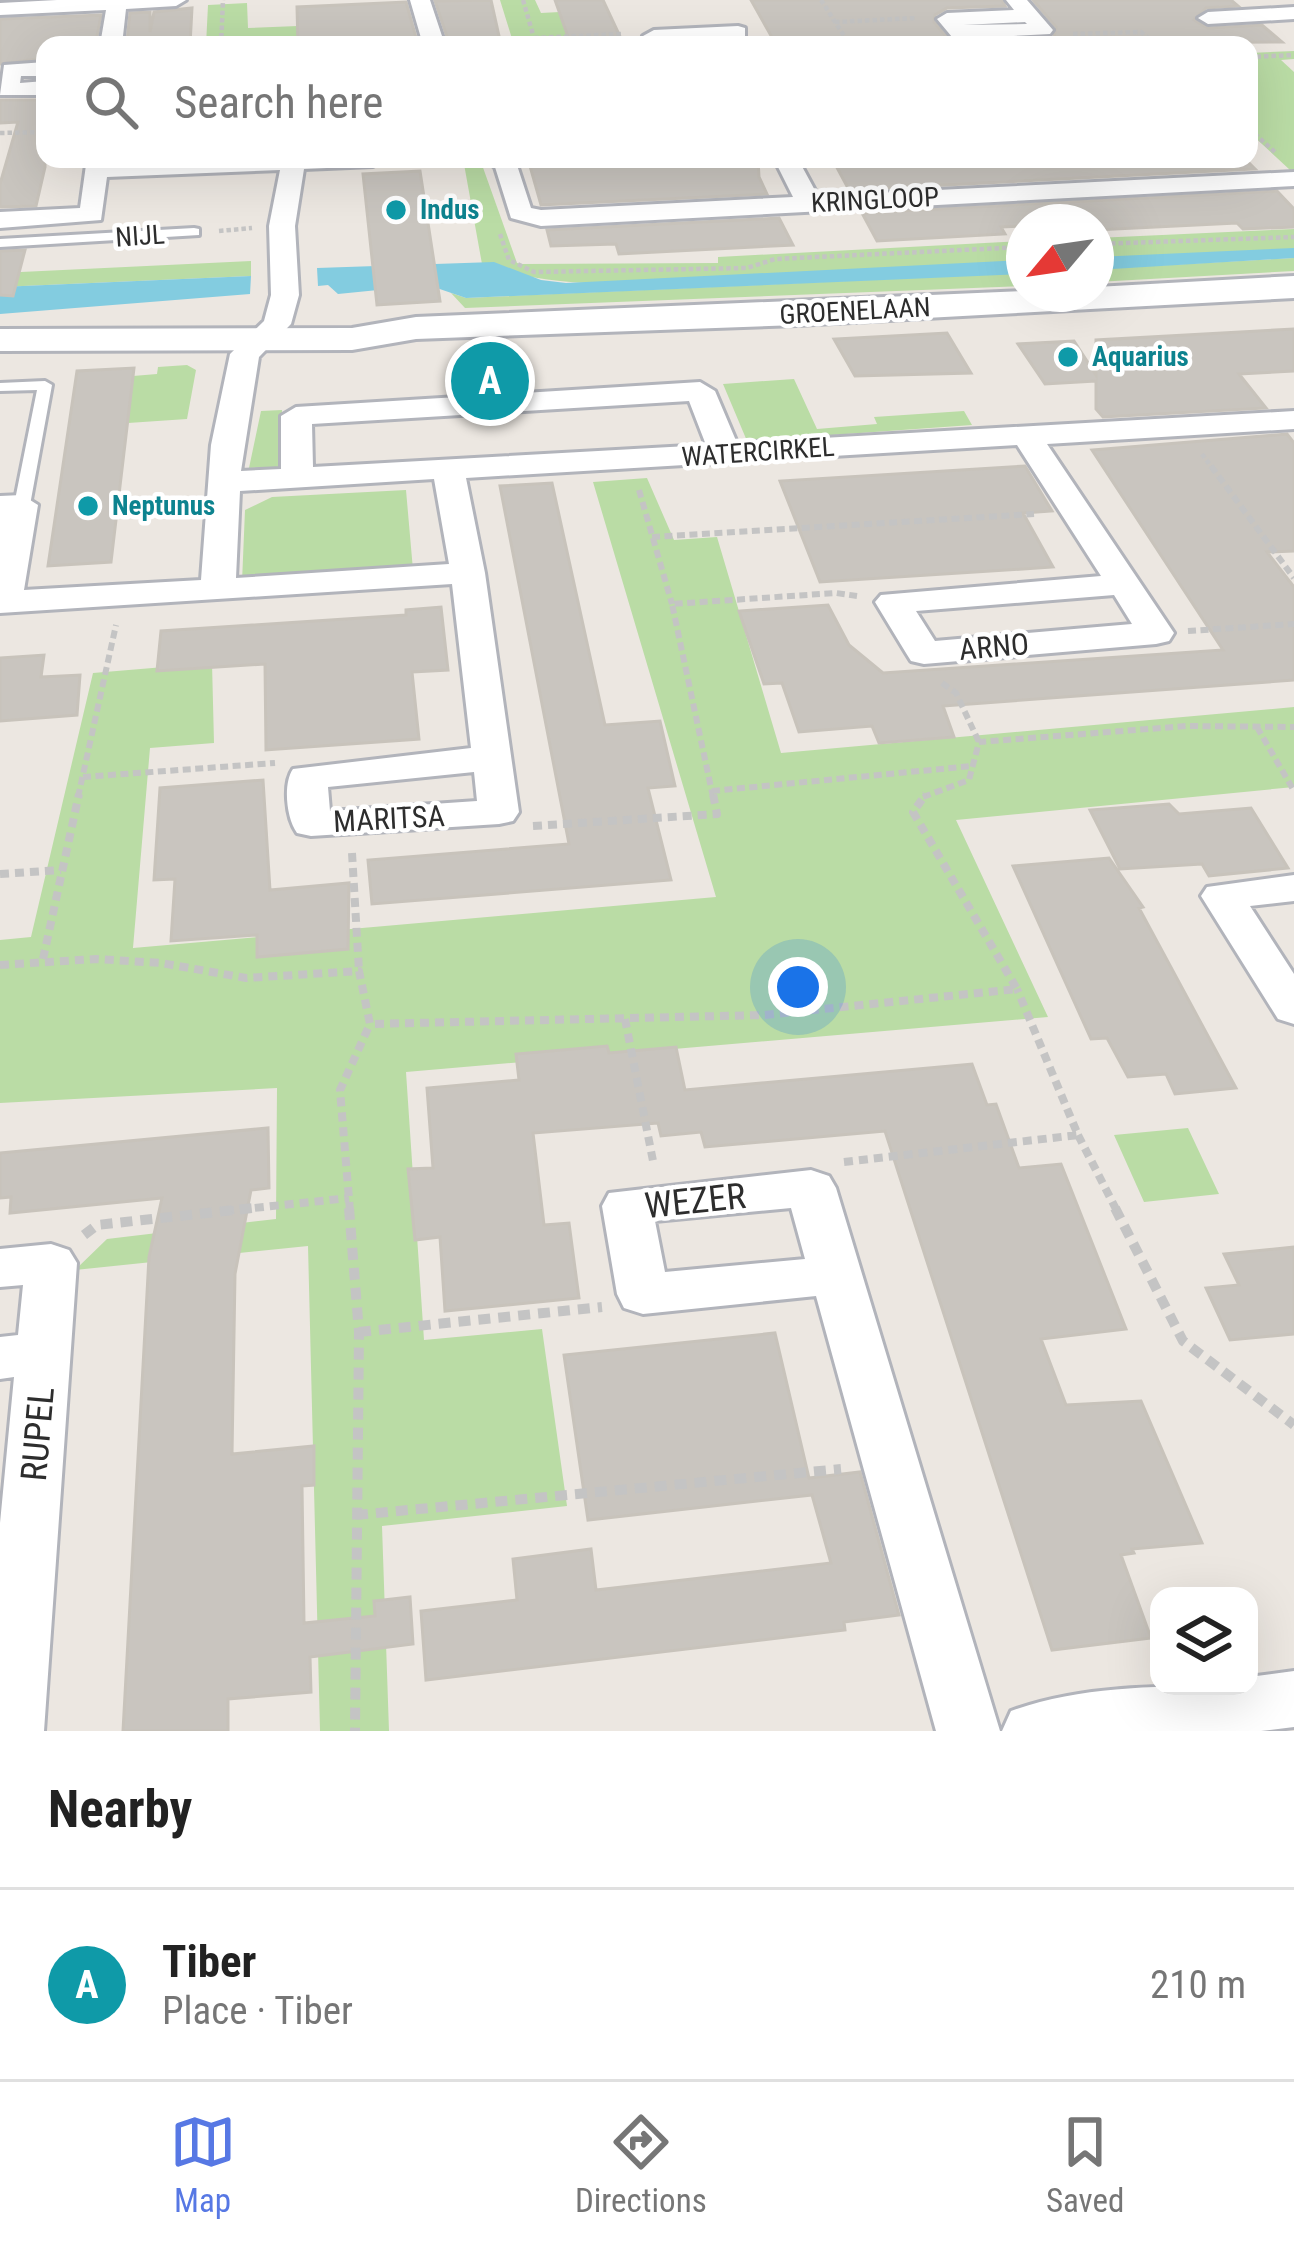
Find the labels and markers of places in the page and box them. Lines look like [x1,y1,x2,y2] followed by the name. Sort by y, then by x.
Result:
[420,194,480,226] place label: Indus
[383,197,409,223] marker: Indus
[451,336,529,426] pin: A
[1092,341,1189,373] place label: Aquarius
[1055,344,1081,370] marker: Aquarius
[112,490,215,522] place label: Neptunus
[75,493,101,519] marker: Neptunus

